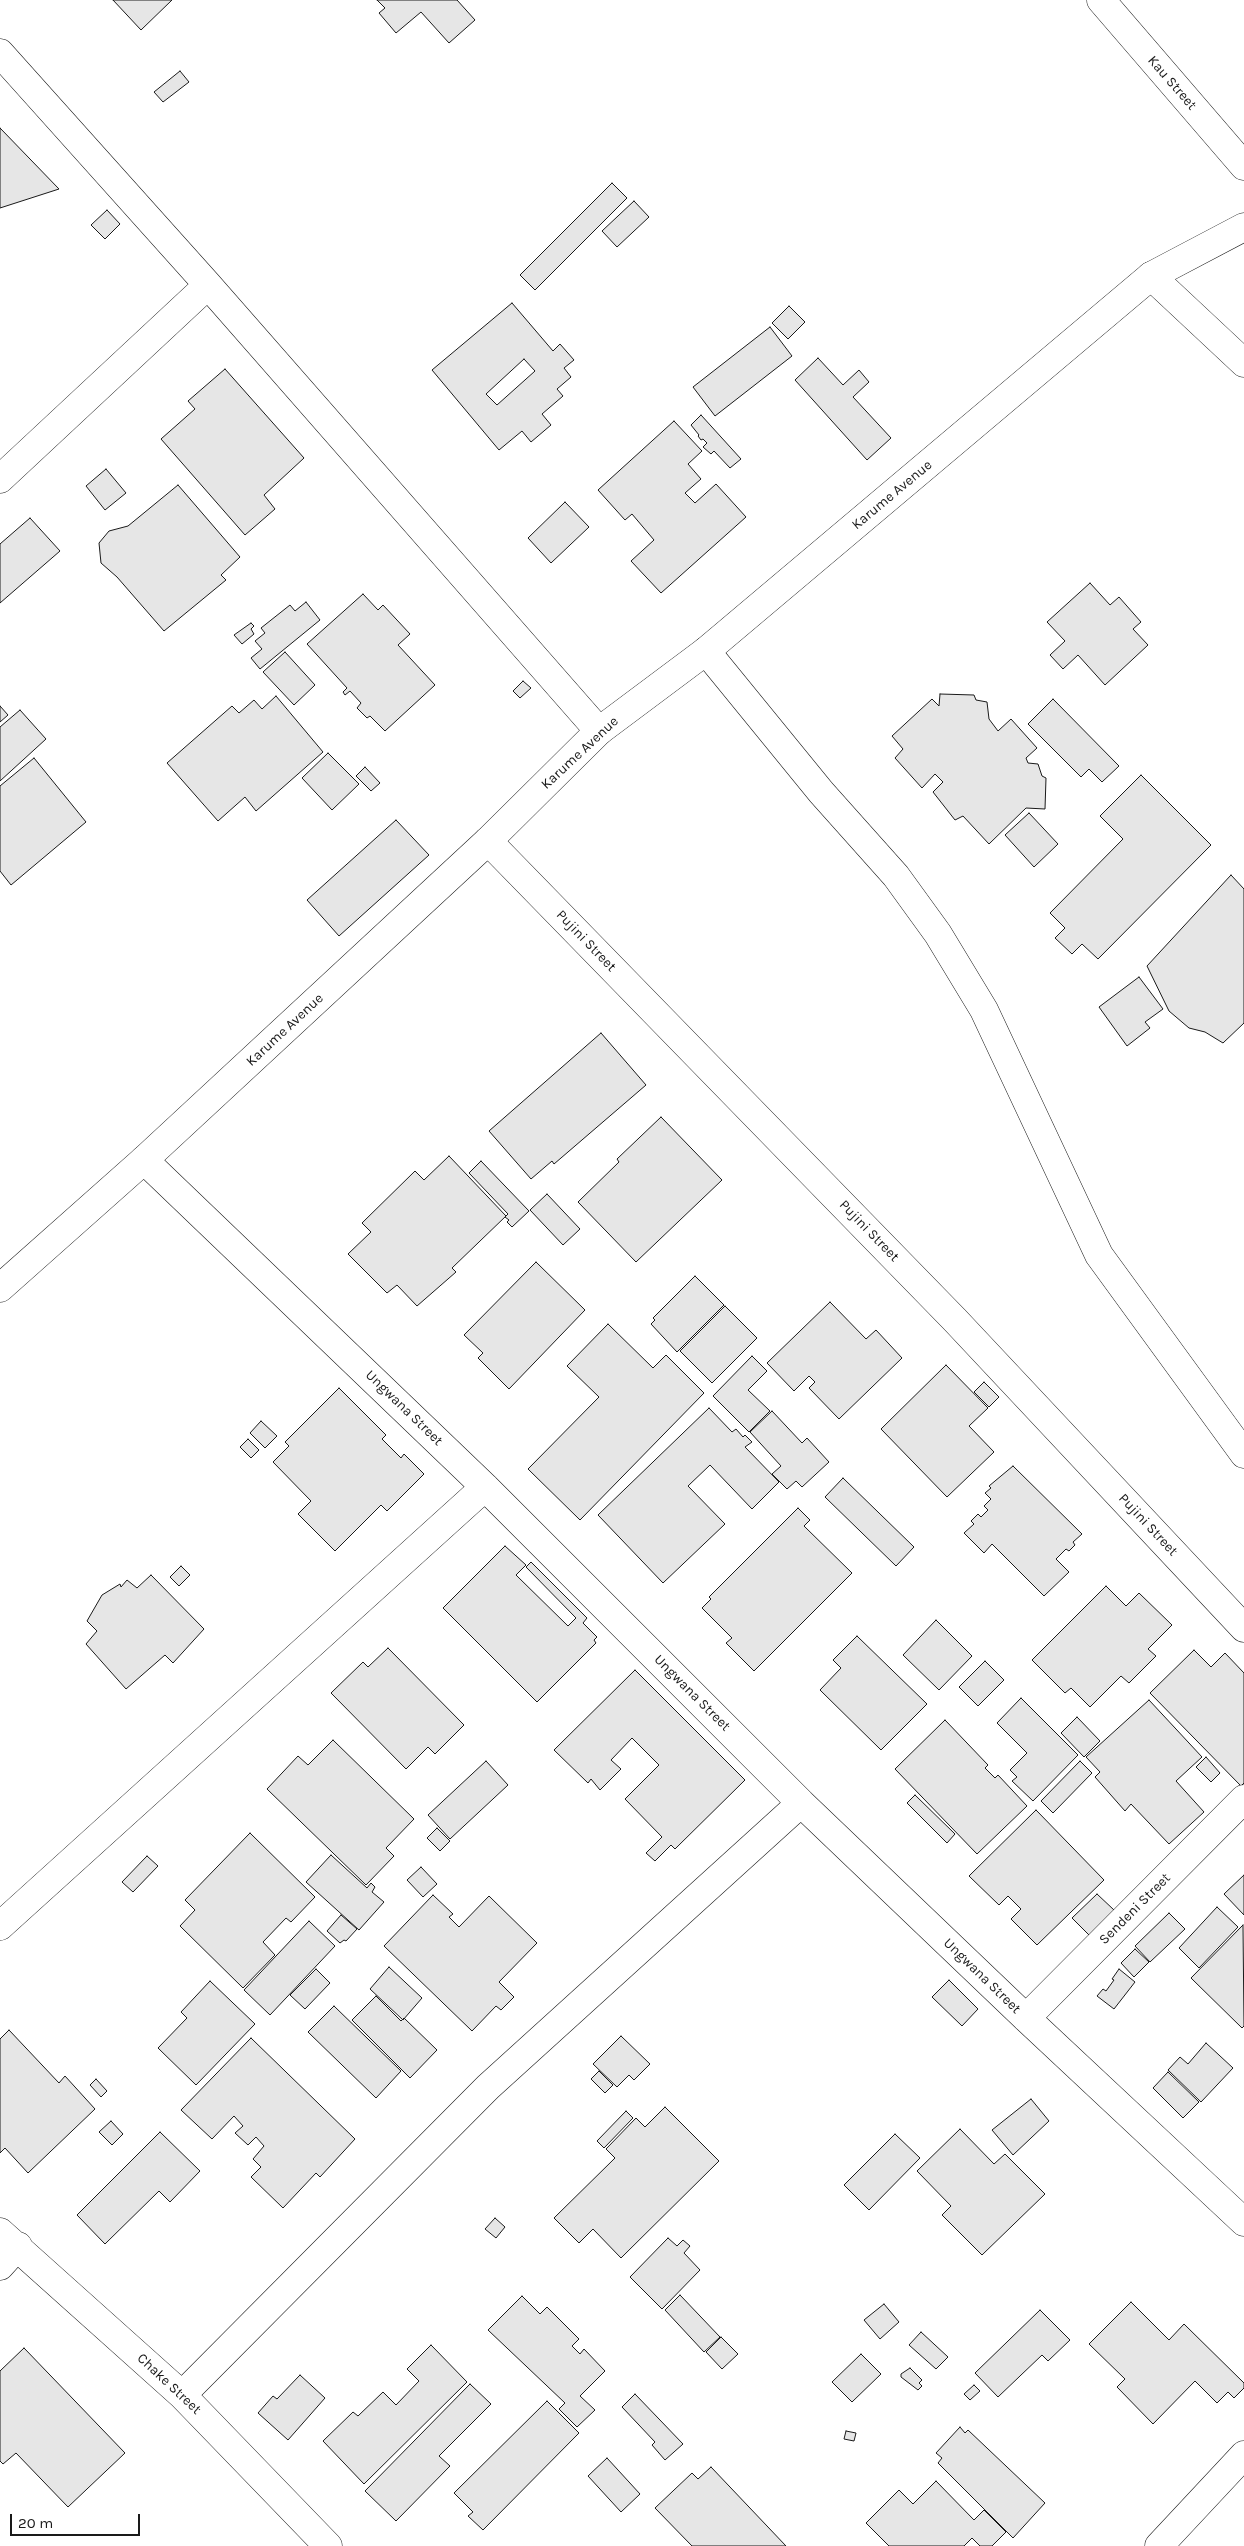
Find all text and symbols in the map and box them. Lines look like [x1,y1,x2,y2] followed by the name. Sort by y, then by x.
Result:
[1144,52,1200,114] street label: Kau Street
[849,457,935,533] street label: Karume Avenue
[538,713,622,793] street label: Karume Avenue
[552,907,620,975] street label: Pujini Street
[243,990,327,1070] street label: Karume Avenue
[835,1197,903,1265] street label: Pujini Street
[362,1367,446,1449] street label: Ungwana Street
[1115,1490,1181,1560] street label: Pujini Street
[650,1651,734,1735] street label: Ungwana Street
[1096,1870,1174,1948] street label: Sendeni Street
[940,1935,1024,2017] street label: Ungwana Street
[133,2350,205,2418] street label: Chake Street
[12,2504,142,2536] scale bar
[18,2514,53,2532] text: 20 m

